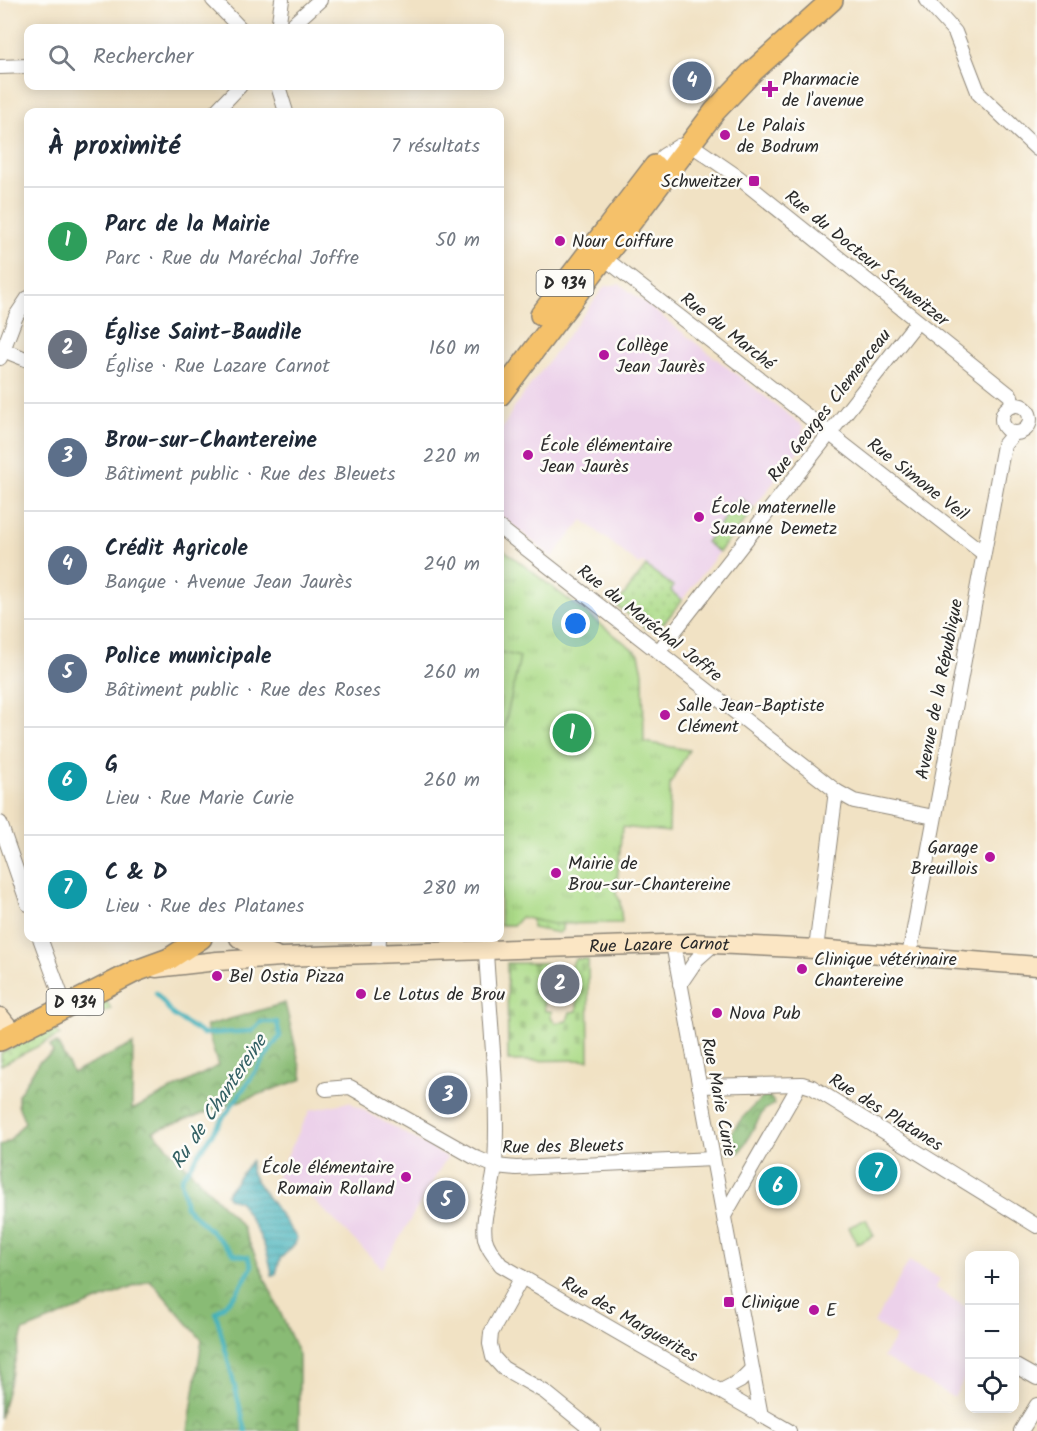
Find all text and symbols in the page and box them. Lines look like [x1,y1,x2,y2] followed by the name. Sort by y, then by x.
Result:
[24,24,504,90] search box
[93,40,193,75] text: Rechercher
[45,41,78,74] icon: search
[672,58,712,104] pin: 4
[782,66,864,116] place label: Pharmacie de l'avenue
[763,82,777,96] marker: Pharmacie de l'avenue
[737,112,819,162] place label: Le Palais de Bodrum
[48,126,180,168] text: À proximité
[718,128,732,142] marker: Le Palais de Bodrum
[391,131,480,163] text: 7 résultats
[661,168,743,197] place label: Schweitzer
[747,174,761,188] marker: Schweitzer
[777,183,956,335] street label: Rue du Docteur Schweitzer
[105,208,270,243] text: Parc de la Mairie
[64,225,71,257] text: 1
[435,225,480,257] text: 50 m
[572,228,674,257] place label: Nour Coiffure
[553,234,567,248] marker: Nour Coiffure
[105,243,359,275] text: Parc · Rue du Maréchal Joffre
[536,270,594,296] road number: D 934
[673,286,782,379] street label: Rue du Marché
[105,316,301,351] text: Église Saint-Baudile
[761,323,900,489] street label: Rue Georges Clemenceau
[616,332,705,382] place label: Collège Jean Jaurès
[62,333,73,365] text: 2
[429,333,480,365] text: 160 m
[597,348,611,362] marker: Collège Jean Jaurès
[105,351,330,383] text: Église · Rue Lazare Carnot
[105,424,317,459] text: Brou-sur-Chantereine
[860,431,975,530] street label: Rue Simone Veil
[540,432,672,482] place label: École élémentaire Jean Jaurès
[62,441,73,473] text: 3
[423,441,480,473] text: 220 m
[521,448,535,462] marker: École élémentaire Jean Jaurès
[105,459,395,491] text: Bâtiment public · Rue des Bleuets
[711,494,837,544] place label: École maternelle Suzanne Demetz
[692,510,706,524] marker: École maternelle Suzanne Demetz
[105,532,248,567] text: Crédit Agricole
[62,549,73,581] text: 4
[423,549,480,581] text: 240 m
[570,558,728,690] street label: Rue du Maréchal Joffre
[105,567,352,599] text: Banque · Avenue Jean Jaurès
[909,596,972,782] street label: Avenue de la République
[561,609,590,638] your location
[105,640,271,675] text: Police municipale
[62,657,73,689] text: 5
[423,657,480,689] text: 260 m
[105,675,381,707] text: Bâtiment public · Rue des Roses
[677,692,824,742] place label: Salle Jean-Baptiste Clément
[658,708,672,722] marker: Salle Jean-Baptiste Clément
[552,710,592,756] pin: 1
[105,748,118,783] text: G
[62,765,73,797] text: 6
[423,765,480,797] text: 260 m
[105,783,294,815] text: Lieu · Rue Marie Curie
[911,834,978,884] place label: Garage Breuillois
[568,850,731,900] place label: Mairie de Brou-sur-Chantereine
[983,850,997,864] marker: Garage Breuillois
[105,856,167,891] text: C & D
[549,866,563,880] marker: Mairie de Brou-sur-Chantereine
[63,873,72,905] text: 7
[422,873,480,905] text: 280 m
[105,891,304,923] text: Lieu · Rue des Platanes
[589,930,731,963] street label: Rue Lazare Carnot
[814,946,957,996] place label: Clinique vétérinaire Chantereine
[540,962,580,1006] pin: 2
[795,962,809,976] marker: Clinique vétérinaire Chantereine
[229,963,344,992] place label: Bel Ostia Pizza
[210,969,224,983] marker: Bel Ostia Pizza
[373,981,506,1010] place label: Le Lotus de Brou
[354,987,368,1001] marker: Le Lotus de Brou
[46,989,104,1015] road number: D 934
[729,1000,801,1029] place label: Nova Pub
[710,1006,724,1020] marker: Nova Pub
[163,1027,278,1176] water label: Ru de Chantereine
[692,1035,743,1159] street label: Rue Marie Curie
[822,1067,948,1160] street label: Rue des Platanes
[428,1072,468,1118] pin: 3
[502,1132,625,1163] street label: Rue des Bleuets
[858,1150,898,1194] pin: 7
[262,1154,395,1204] place label: École élémentaire Romain Rolland
[758,1164,798,1208] pin: 6
[399,1170,413,1184] marker: École élémentaire Romain Rolland
[426,1178,466,1222] pin: 5
[965,1251,1019,1413] map controls
[965,1251,1019,1305] button: +
[556,1269,703,1371] street label: Rue des Marguerites
[741,1289,800,1318] place label: Clinique
[722,1295,736,1309] marker: Clinique
[826,1297,837,1326] place label: E
[807,1303,821,1317] marker: E
[965,1305,1019,1359] button: −
[965,1359,1019,1413] button: locate

